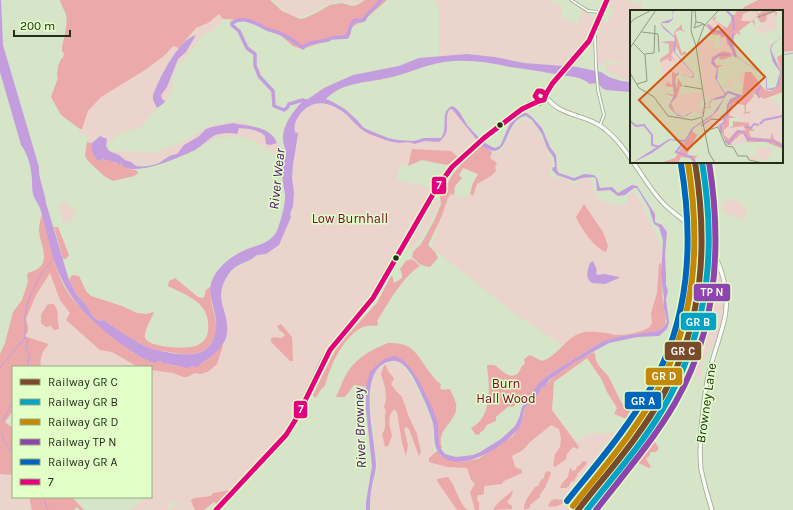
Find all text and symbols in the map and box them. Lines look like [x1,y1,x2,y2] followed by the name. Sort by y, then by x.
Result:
[630,10,783,163] inset map
[14,12,70,38] scale bar
[20,19,55,33] text: 200 m
[495,120,505,130] unlabelled marker
[265,146,289,210] water label: River Wear
[431,176,447,195] line badge: 7
[436,179,442,192] text: 7
[312,211,388,226] park label: Low Burnhall
[391,253,401,263] unlabelled marker
[693,283,731,302] line badge: TP N
[701,286,723,299] text: TP N
[680,312,717,331] line badge: GR B
[686,316,710,329] text: GR B
[664,341,702,361] line badge: GR C
[671,345,695,358] text: GR C
[693,362,719,444] street label: Browney Lane
[12,366,152,498] legend
[645,367,683,386] line badge: GR D
[652,370,676,383] text: GR D
[48,375,118,389] text: Railway GR C
[476,376,536,406] park label: Burn Hall Wood
[350,386,370,469] water label: River Browney
[624,391,662,410] line badge: GR A
[48,395,118,409] text: Railway GR B
[631,395,655,408] text: GR A
[293,400,308,419] line badge: 7
[298,403,304,416] text: 7
[48,415,119,429] text: Railway GR D
[48,435,116,449] text: Railway TP N
[48,455,118,469] text: Railway GR A
[48,475,54,489] text: 7

